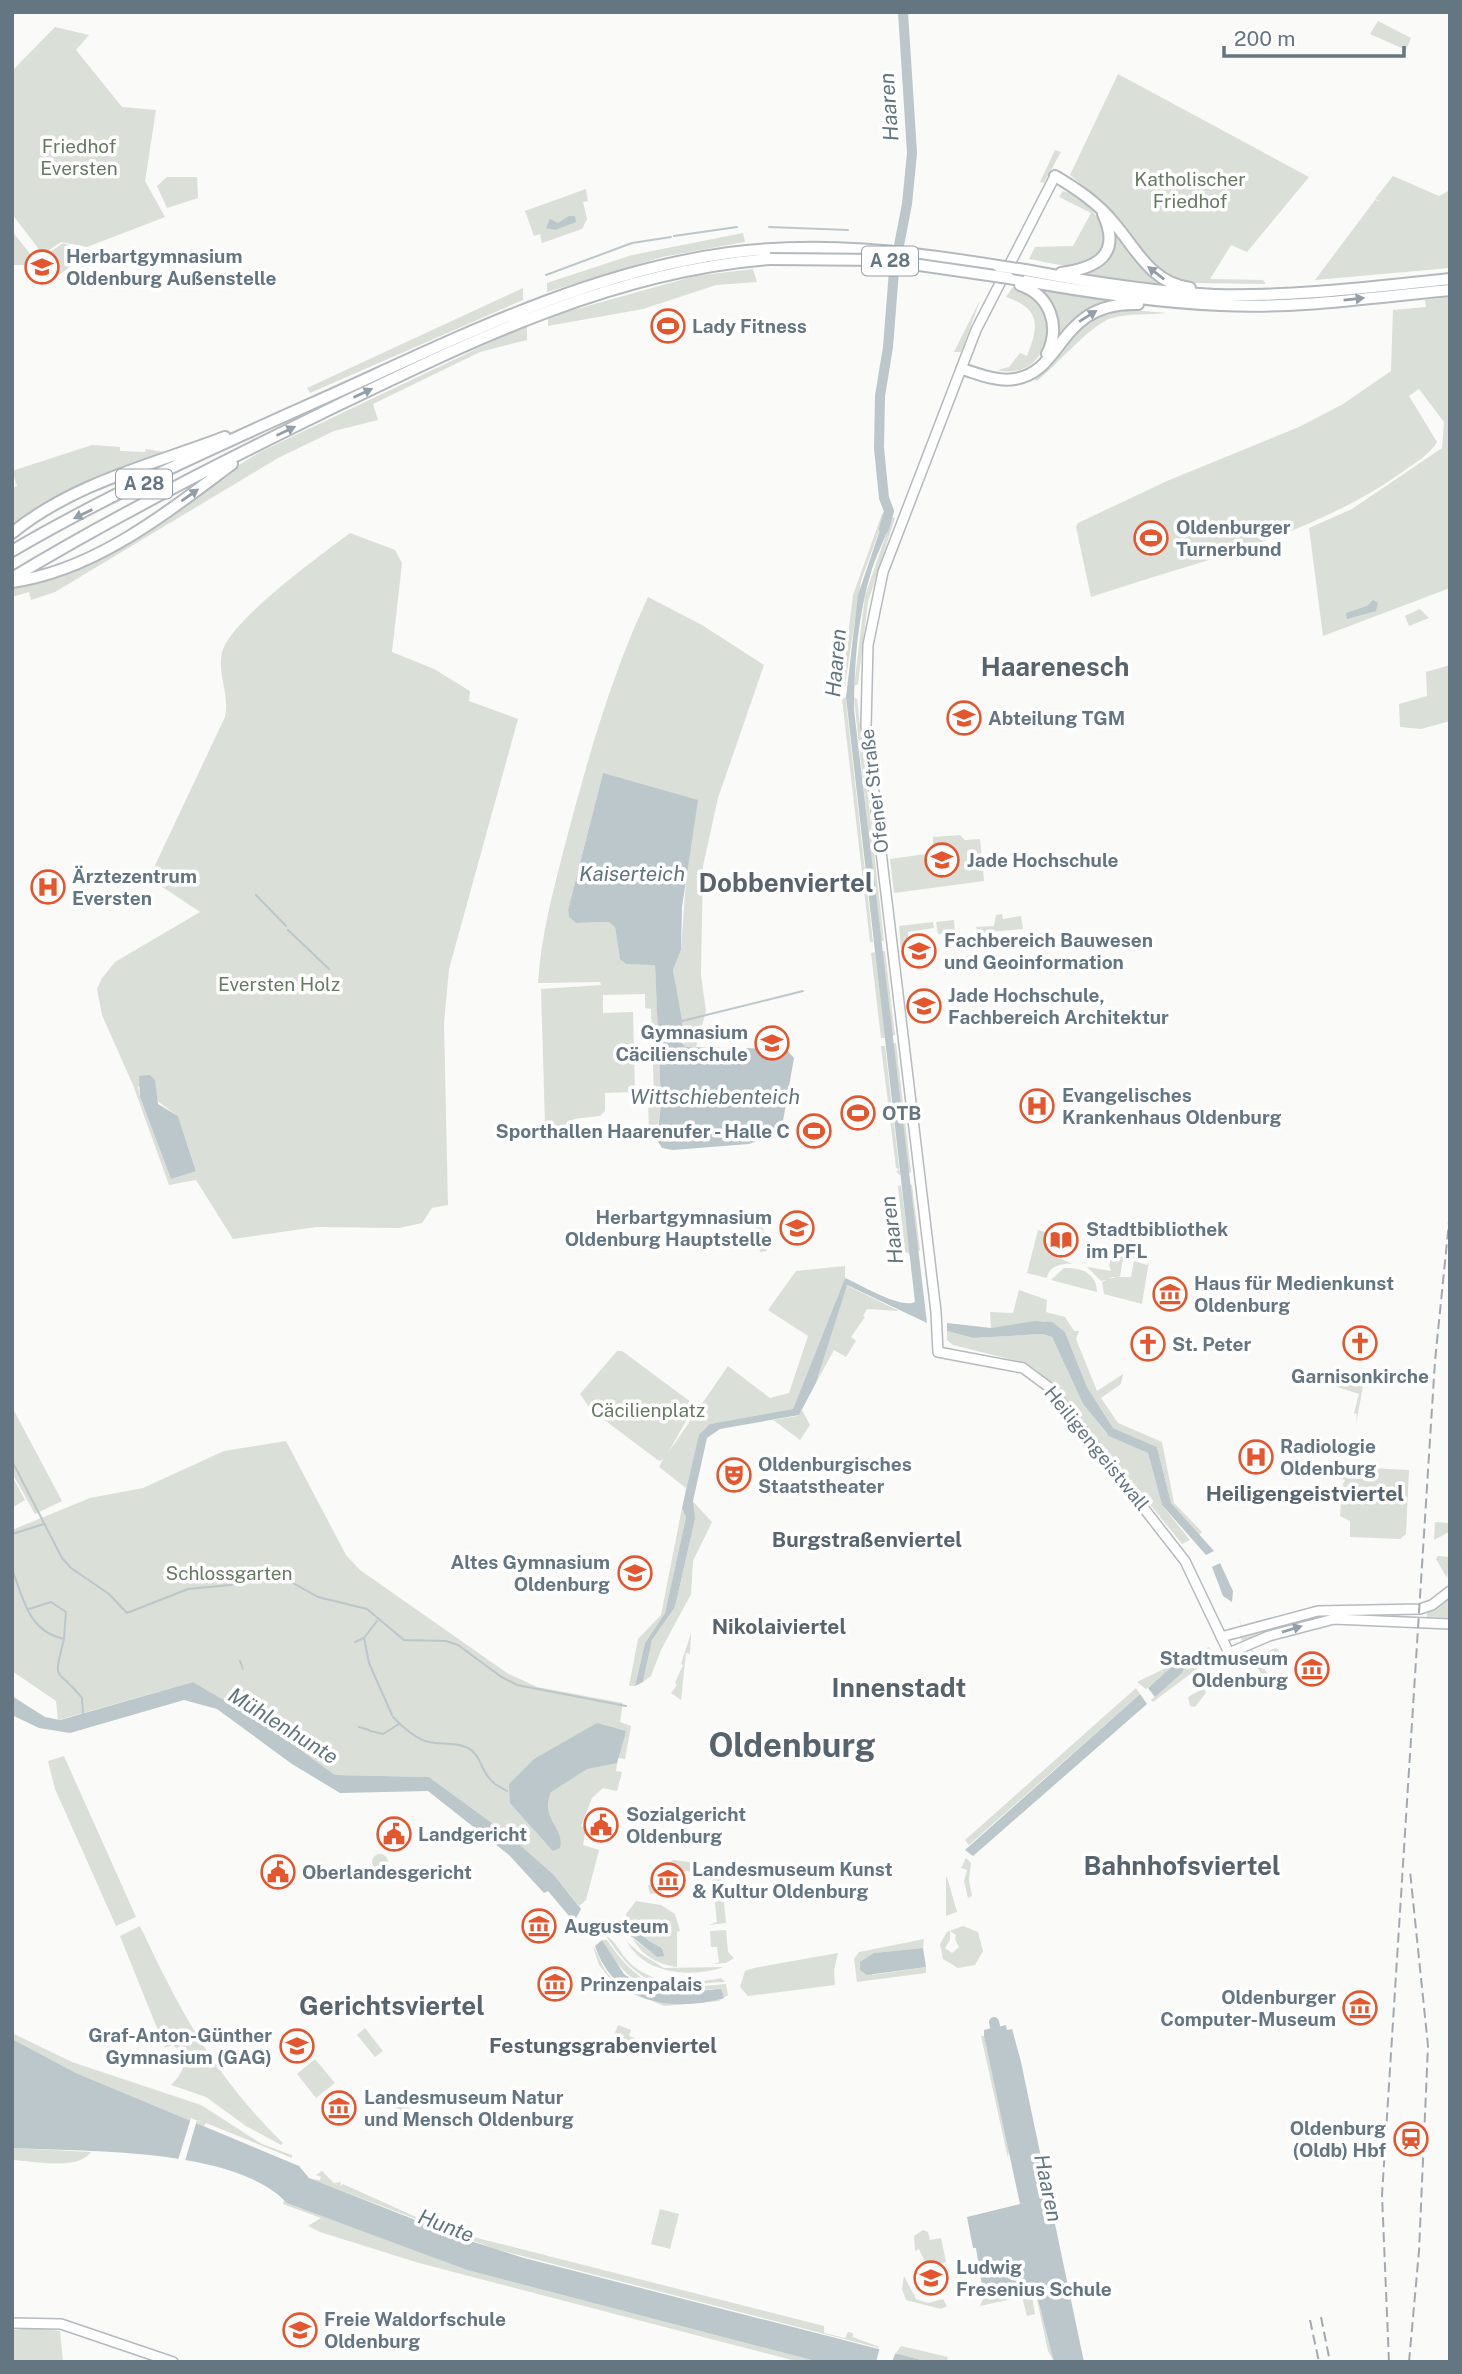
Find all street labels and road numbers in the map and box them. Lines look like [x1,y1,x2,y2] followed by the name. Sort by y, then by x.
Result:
[862,246,918,276] road number: A 28
[116,470,172,498] road number: A 28
[855,728,893,854] street label: Ofener Straße
[1040,1381,1154,1515] street label: Heiligengeistwall

